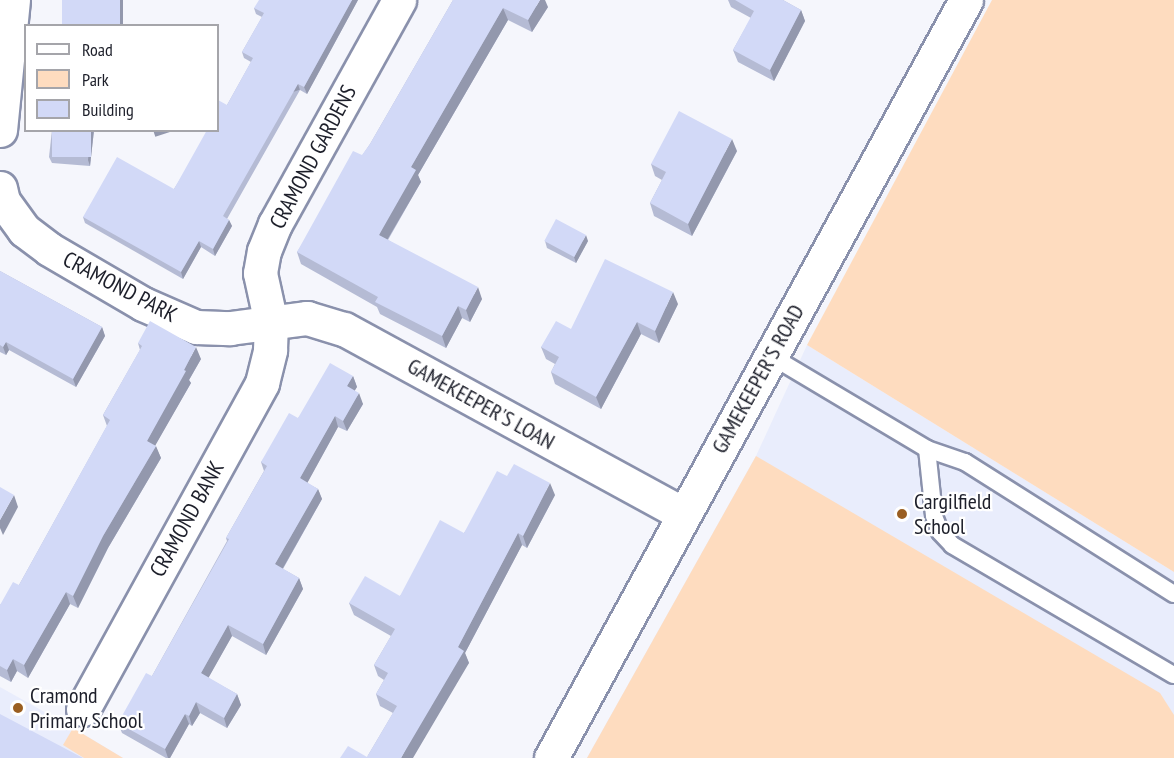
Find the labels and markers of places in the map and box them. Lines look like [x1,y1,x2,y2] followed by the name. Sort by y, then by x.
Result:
[914,488,991,540] place label: Cargilfield School
[895,507,909,521] marker: Cargilfield School
[30,682,143,734] place label: Cramond Primary School
[11,701,25,715] marker: Cramond Primary School

